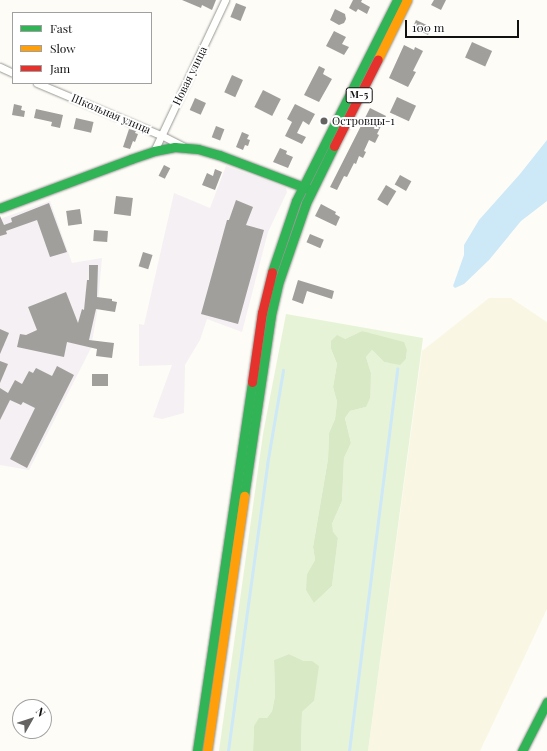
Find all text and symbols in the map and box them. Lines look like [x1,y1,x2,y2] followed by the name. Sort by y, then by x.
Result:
[12,12,152,84] legend
[407,12,521,38] scale bar
[412,19,444,35] text: 100 m
[50,20,72,36] text: Fast
[50,40,76,56] text: Slow
[170,44,210,108] street label: Новая улица
[50,60,70,76] text: Jam
[345,87,373,103] road number: М-5
[69,91,153,137] street label: Школьная улица
[332,114,395,128] place label: Островцы-1
[319,116,329,126] marker: Островцы-1
[12,699,52,739] north arrow
[33,704,49,720] text: N

